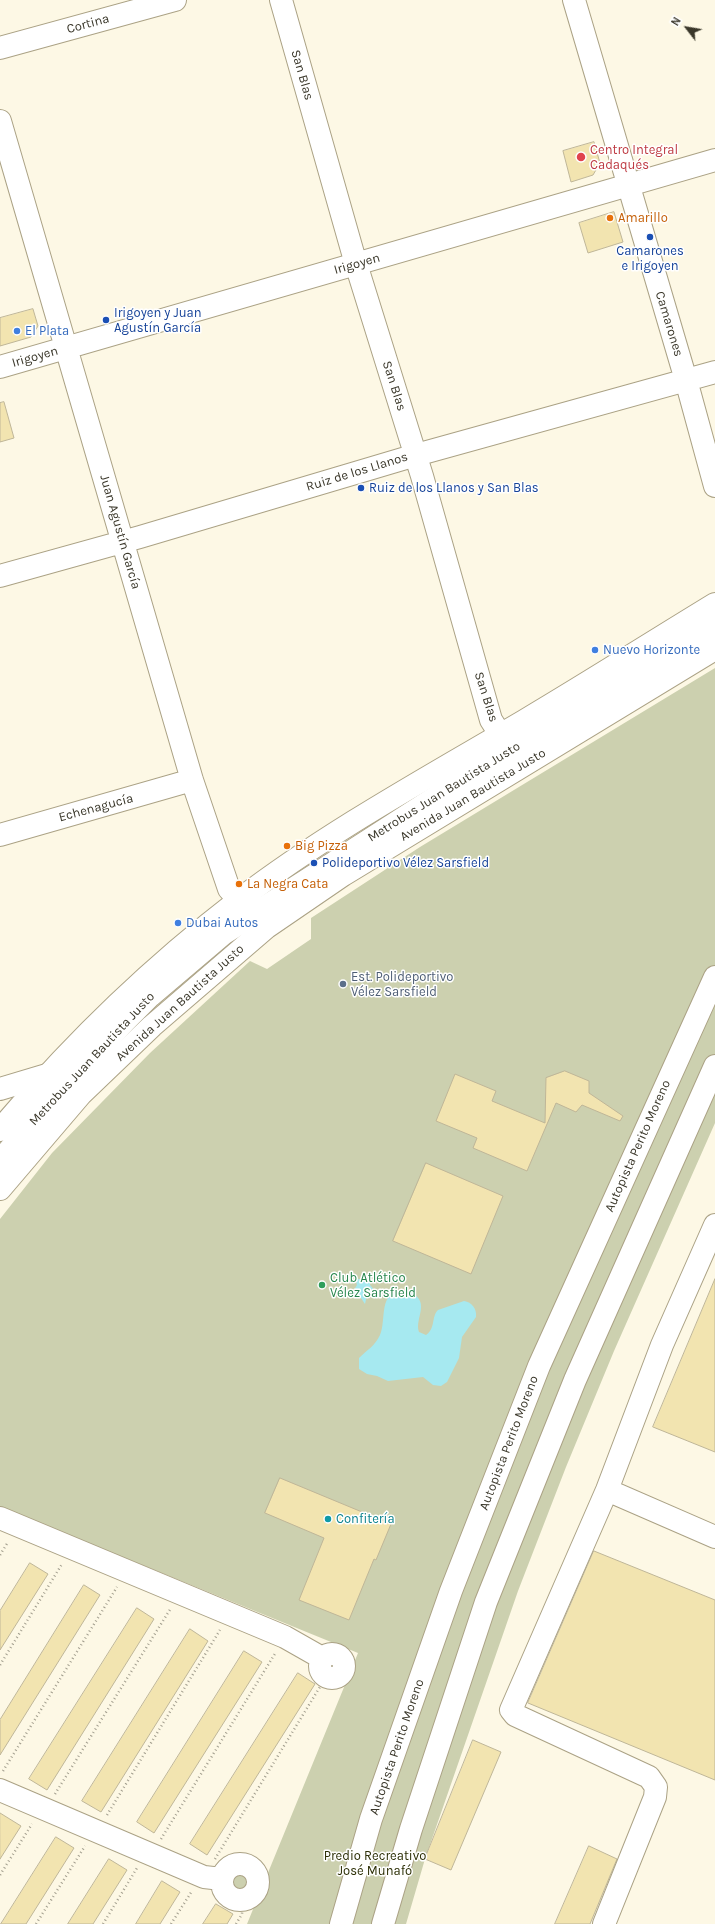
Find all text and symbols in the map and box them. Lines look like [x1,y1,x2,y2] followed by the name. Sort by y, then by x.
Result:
[667,8,707,48] north arrow
[65,11,111,37] street label: Cortina
[669,15,684,28] text: N
[287,48,317,102] street label: San Blas
[590,142,678,173] place label: Centro Integral Cadaqués
[575,151,587,163] marker: Centro Integral Cadaqués
[618,210,668,226] place label: Amarillo
[605,213,615,223] marker: Amarillo
[645,232,655,242] marker: Camarones e Irigoyen
[616,243,684,274] place label: Camarones e Irigoyen
[332,250,382,278] street label: Irigoyen
[652,289,686,359] street label: Camarones
[114,305,202,336] place label: Irigoyen y Juan Agustín García
[101,315,111,325] marker: Irigoyen y Juan Agustín García
[25,323,69,339] place label: El Plata
[12,326,22,336] marker: El Plata
[10,343,60,371] street label: Irigoyen
[379,359,409,413] street label: San Blas
[304,449,410,495] street label: Ruiz de los Llanos
[96,473,144,591] street label: Juan Agustín García
[369,480,539,496] place label: Ruiz de los Llanos y San Blas
[356,483,366,493] marker: Ruiz de los Llanos y San Blas
[603,642,700,658] place label: Nuevo Horizonte
[590,645,600,655] marker: Nuevo Horizonte
[471,670,501,724] street label: San Blas
[365,739,523,845] street label: Metrobus Juan Bautista Justo
[397,745,549,845] street label: Avenida Juan Bautista Justo
[57,791,135,825] street label: Echenagucía
[295,838,348,854] place label: Big Pizza
[282,841,292,851] marker: Big Pizza
[322,855,489,871] place label: Polideportivo Vélez Sarsfield
[309,858,319,868] marker: Polideportivo Vélez Sarsfield
[247,876,328,892] place label: La Negra Cata
[234,879,244,889] marker: La Negra Cata
[186,915,258,931] place label: Dubai Autos
[173,918,183,928] marker: Dubai Autos
[113,941,247,1065] street label: Avenida Juan Bautista Justo
[351,969,453,1000] place label: Est. Polideportivo Vélez Sarsfield
[338,979,348,989] marker: Est. Polideportivo Vélez Sarsfield
[26,989,158,1129] street label: Metrobus Juan Bautista Justo
[602,1078,674,1214] street label: Autopista Perito Moreno
[330,1270,416,1301] place label: Club Atlético Vélez Sarsfield
[317,1280,327,1290] marker: Club Atlético Vélez Sarsfield
[476,1374,542,1512] street label: Autopista Perito Moreno
[336,1511,395,1527] place label: Confitería
[323,1514,333,1524] marker: Confitería
[366,1677,428,1817] street label: Autopista Perito Moreno
[324,1848,426,1879] park label: Predio Recreativo José Munafó

